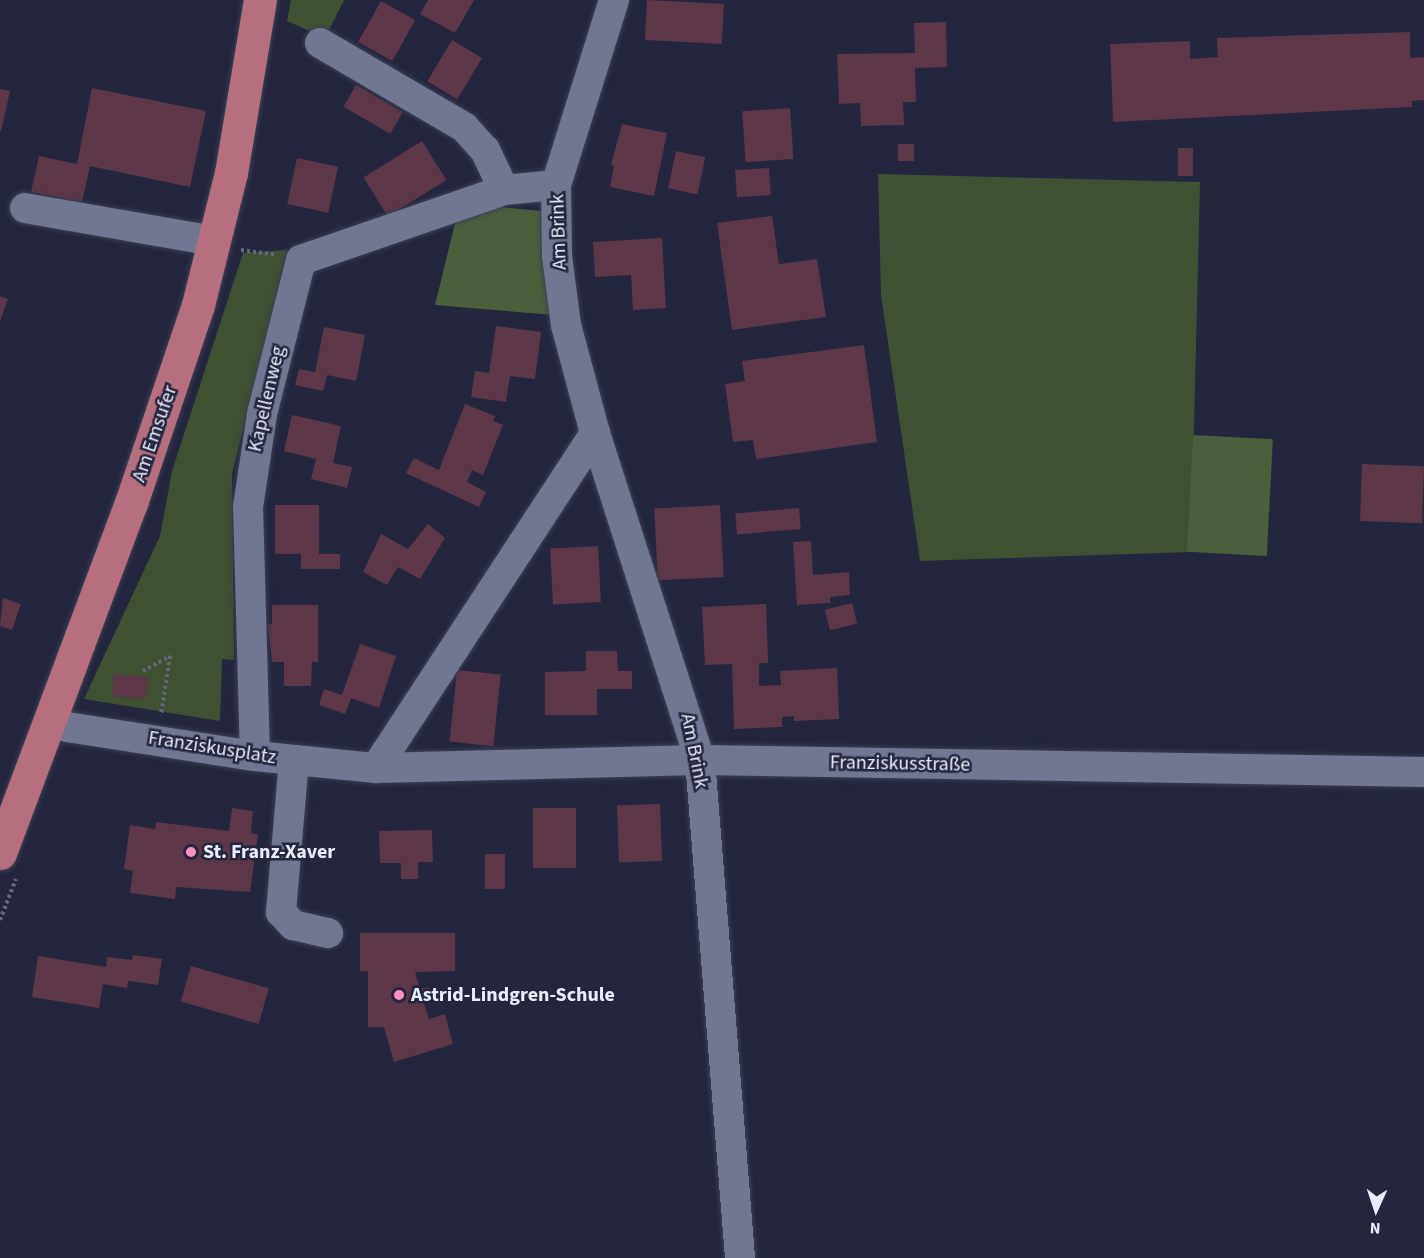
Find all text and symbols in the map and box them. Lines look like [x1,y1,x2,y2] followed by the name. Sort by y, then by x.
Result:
[546,194,572,270] street label: Am Brink
[243,344,291,454] street label: Kapellenweg
[127,383,183,485] street label: Am Emsufer
[675,711,713,791] street label: Am Brink
[146,726,278,770] street label: Franziskusplatz
[830,751,970,777] street label: Franziskusstraße
[203,840,335,864] place label: St. Franz-Xaver
[184,845,198,859] marker: St. Franz-Xaver
[411,983,615,1007] place label: Astrid-Lindgren-Schule
[392,988,406,1002] marker: Astrid-Lindgren-Schule
[1346,1180,1406,1240] north arrow
[1369,1217,1381,1239] text: N

